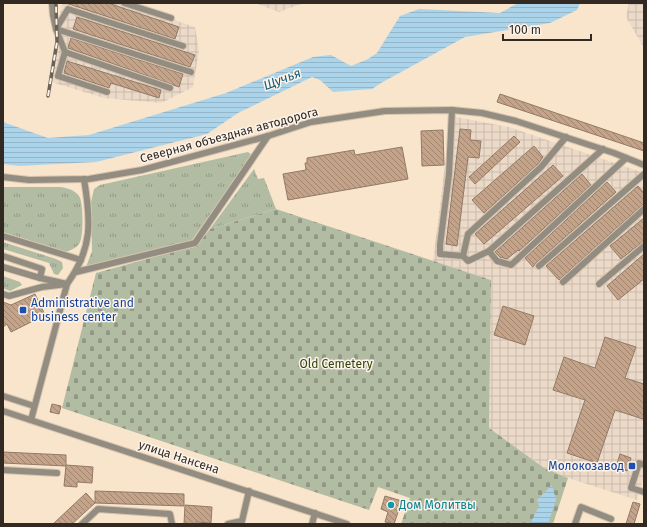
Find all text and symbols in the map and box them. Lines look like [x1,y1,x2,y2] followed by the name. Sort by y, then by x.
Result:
[503,16,591,42] scale bar
[509,23,541,37] text: 100 m
[261,65,303,93] water label: Щучья
[138,104,320,166] street label: Северная объездная автодорога
[31,296,134,324] place label: Administrative and business center
[18,305,28,315] marker: Administrative and business center
[299,357,373,371] park label: Old Cemetery
[137,437,221,477] street label: улица Нансена
[548,459,624,473] place label: Молокозавод
[627,461,637,471] marker: Молокозавод
[398,498,476,512] place label: Дом Молитвы
[386,500,396,510] marker: Дом Молитвы

